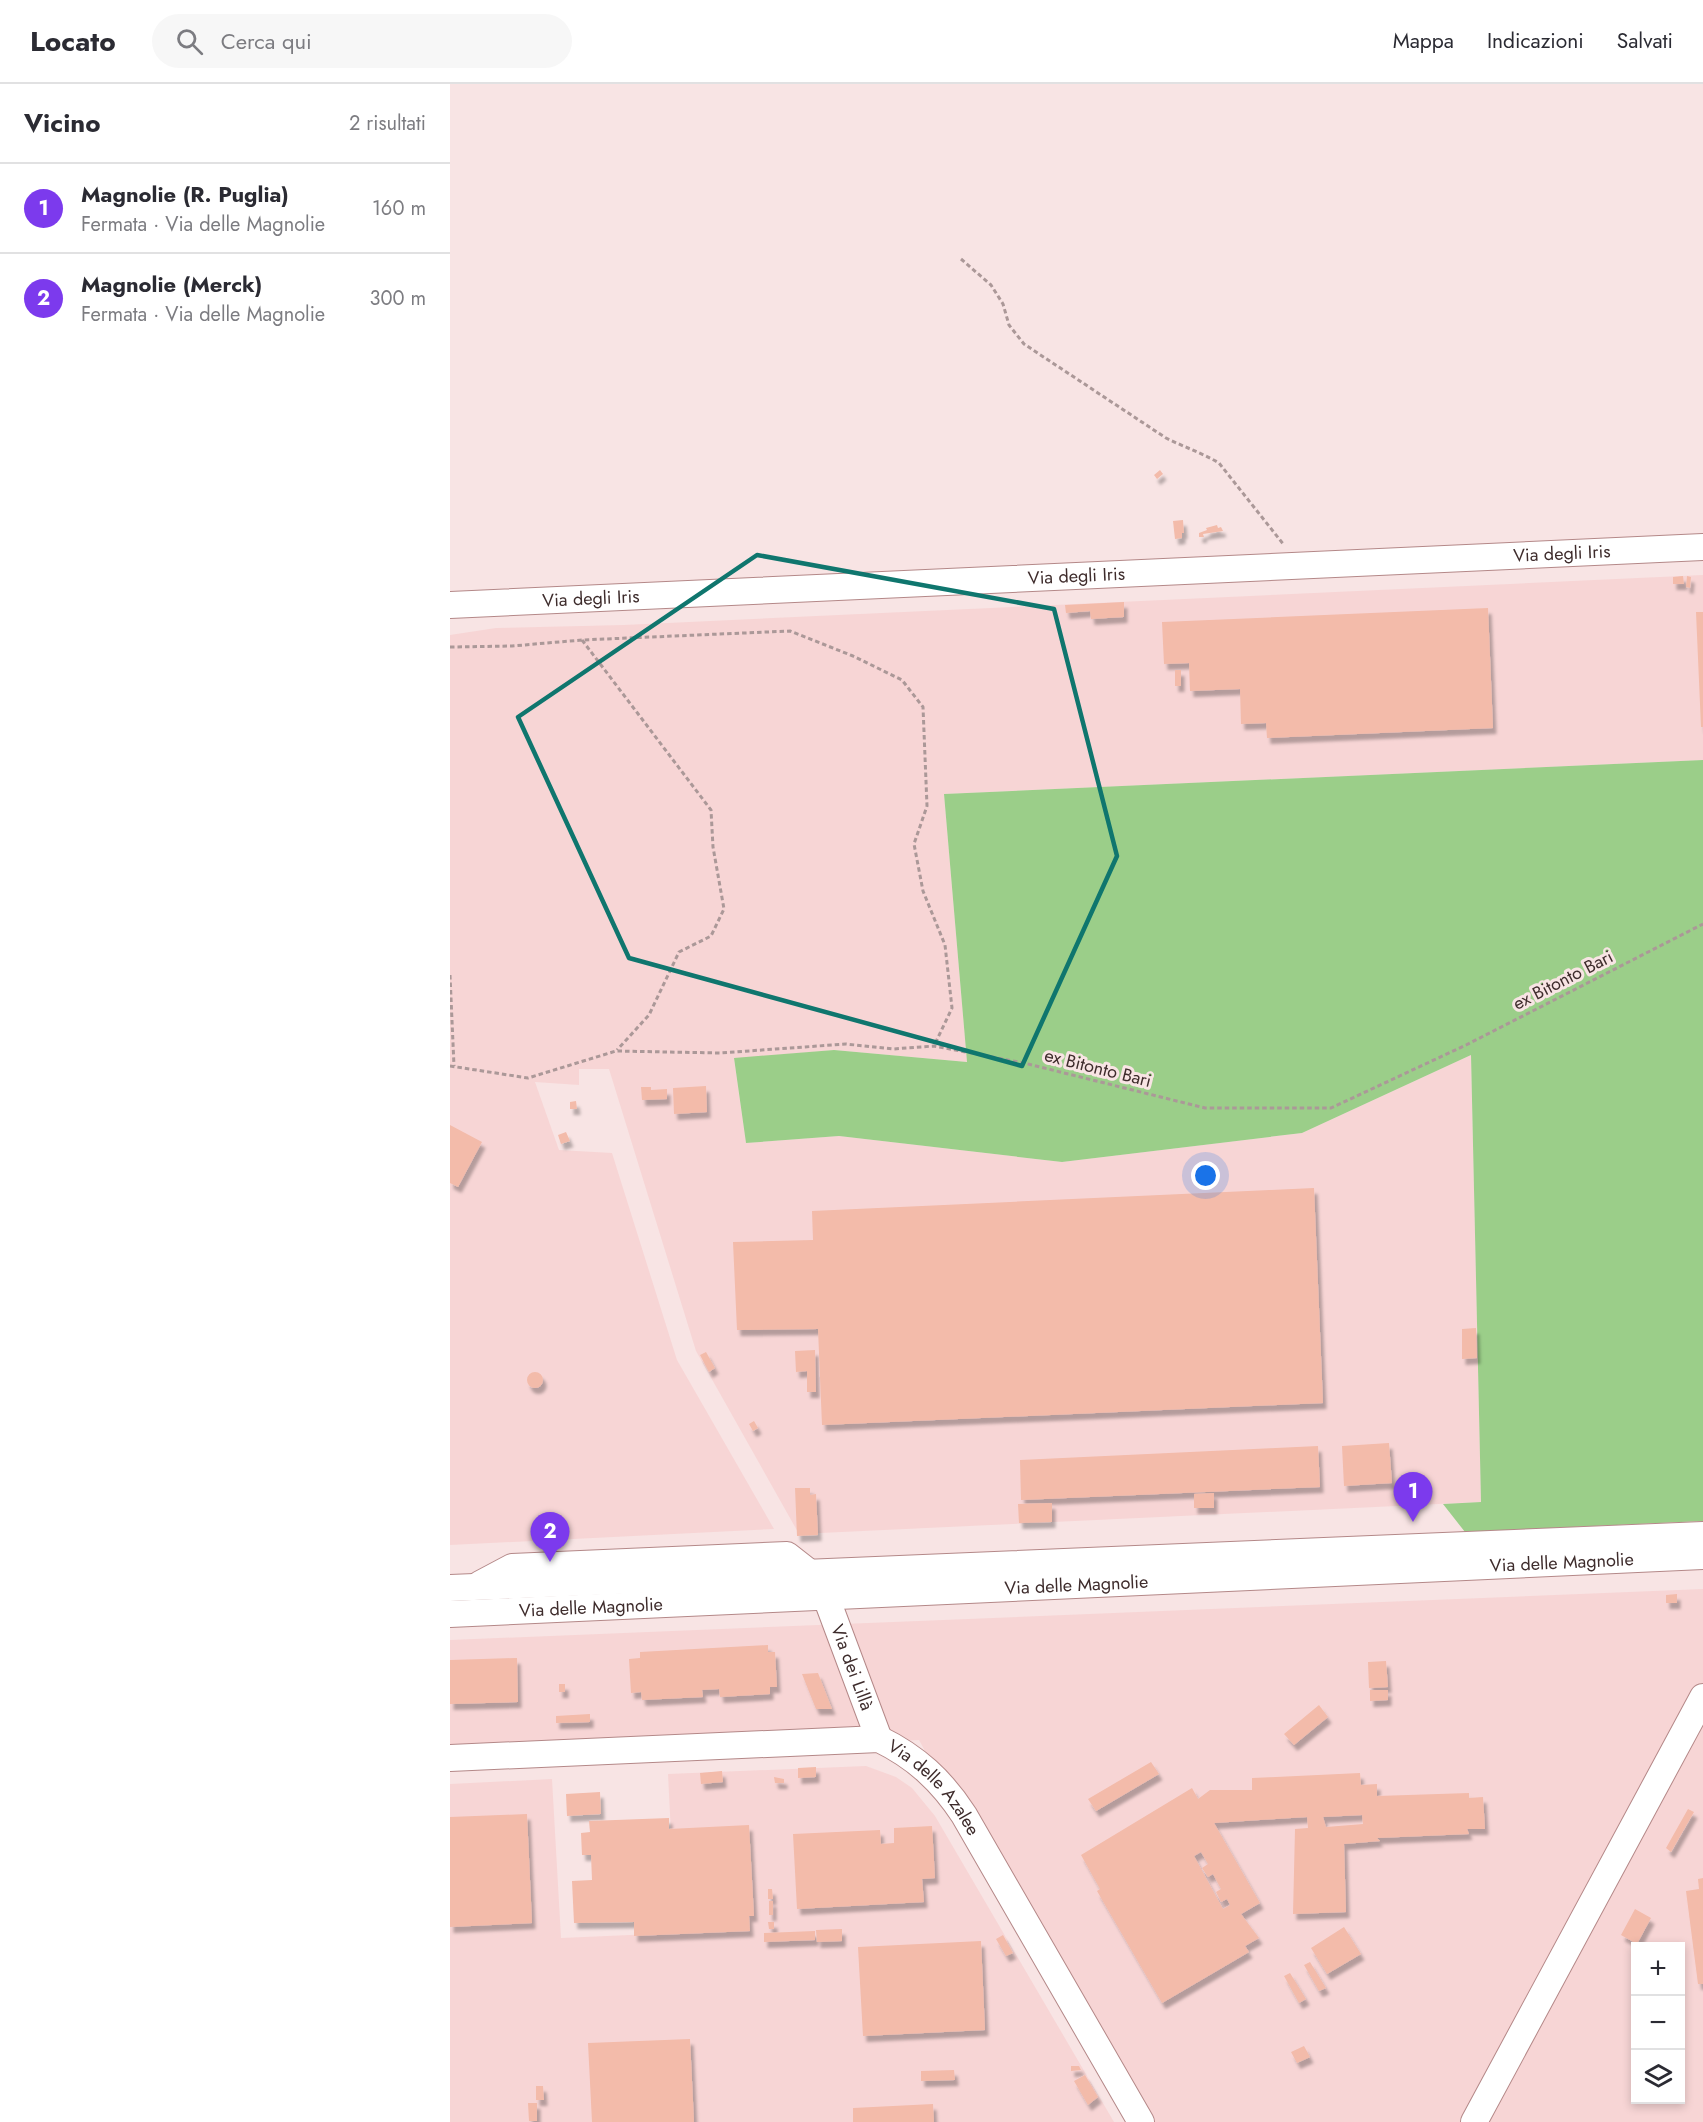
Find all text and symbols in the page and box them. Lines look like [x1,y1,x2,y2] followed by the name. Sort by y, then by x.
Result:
[152,14,572,68] search box
[30,21,116,62] text: Locato
[173,25,206,58] icon: search
[221,25,312,57] text: Cerca qui
[1393,26,1454,56] text: Mappa
[1487,26,1584,56] text: Indicazioni
[1617,26,1673,56] text: Salvati
[24,104,101,142] text: Vicino
[349,109,426,138] text: 2 risultati
[81,178,289,210] text: Magnolie (R. Puglia)
[38,194,49,223] text: 1
[372,194,426,223] text: 160 m
[81,210,325,239] text: Fermata · Via delle Magnolie
[81,268,262,300] text: Magnolie (Merck)
[37,284,50,313] text: 2
[369,284,426,313] text: 300 m
[81,300,325,329] text: Fermata · Via delle Magnolie
[1513,538,1611,569] street label: Via degli Iris
[1027,561,1126,591] street label: Via degli Iris
[542,583,640,614] street label: Via degli Iris
[1508,944,1618,1016] street label: ex Bitonto Bari
[1042,1042,1154,1094] street label: ex Bitonto Bari
[1191,1161,1220,1190] your location
[1394,1472,1432,1522] pin: 1
[530,1512,570,1562] pin: 2
[1489,1546,1634,1579] street label: Via delle Magnolie
[1004,1569,1149,1601] street label: Via delle Magnolie
[518,1591,663,1624] street label: Via delle Magnolie
[824,1621,880,1714] street label: Via dei Lillà
[883,1733,986,1840] street label: Via delle Azalee
[1631,1942,1685,2104] map controls
[1631,1942,1685,1996] button: +
[1631,1996,1685,2050] button: −
[1631,2050,1685,2104] button: layers

